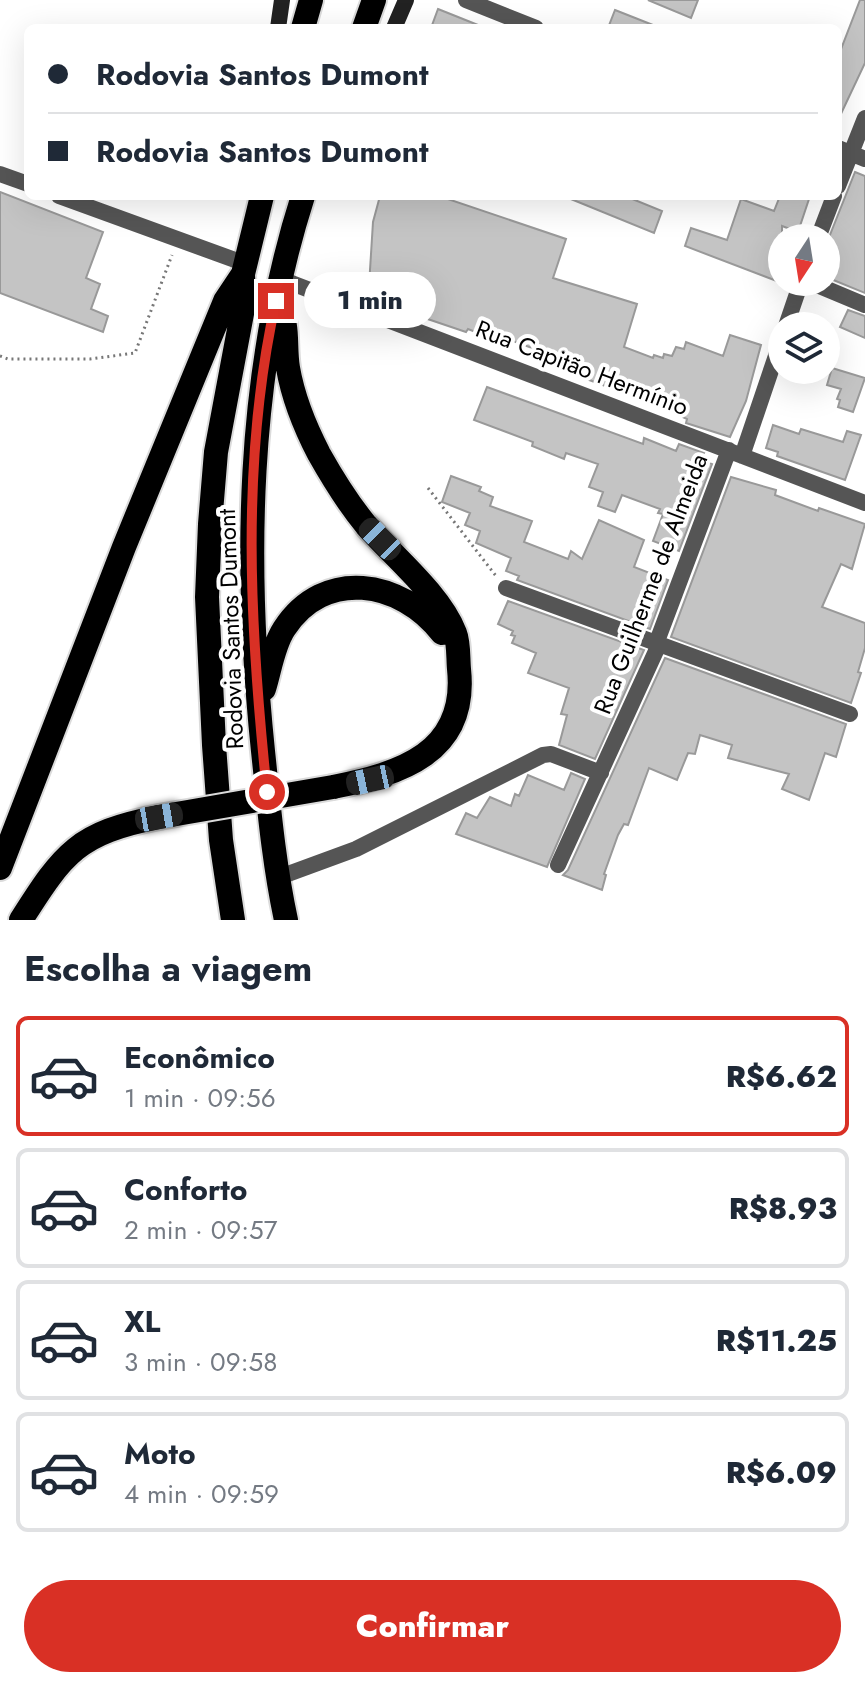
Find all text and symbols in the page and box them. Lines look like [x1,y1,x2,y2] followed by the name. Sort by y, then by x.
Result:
[96,53,429,96] text: Rodovia Santos Dumont
[96,130,429,173] text: Rodovia Santos Dumont
[768,224,840,296] north arrow
[768,224,840,384] map controls
[304,273,436,329] callout: 1 min
[337,281,403,319] text: 1 min
[258,283,294,319] route end
[471,311,694,424] street label: Rua Capitão Hermínio
[768,312,840,384] button: layers
[585,449,716,719] street label: Rua Guilherme de Almeida
[209,508,252,750] street label: Rodovia Santos Dumont
[355,514,405,564] car
[344,763,396,797] car
[249,774,285,810] route start
[133,801,185,833] car
[24,942,312,994] text: Escolha a viagem
[124,1036,275,1079] text: Econômico
[28,1040,100,1112] icon: car
[726,1055,837,1098] text: R$6.62
[124,1079,276,1117] text: 1 min · 09:56
[124,1168,248,1211] text: Conforto
[28,1172,100,1244] icon: car
[729,1187,837,1230] text: R$8.93
[124,1211,277,1249] text: 2 min · 09:57
[124,1300,160,1343] text: XL
[28,1304,100,1376] icon: car
[716,1319,837,1362] text: R$11.25
[124,1343,277,1381] text: 3 min · 09:58
[124,1432,196,1475] text: Moto
[28,1436,100,1508] icon: car
[726,1451,837,1494] text: R$6.09
[124,1475,279,1513] text: 4 min · 09:59
[24,1580,841,1672] button: Confirmar

